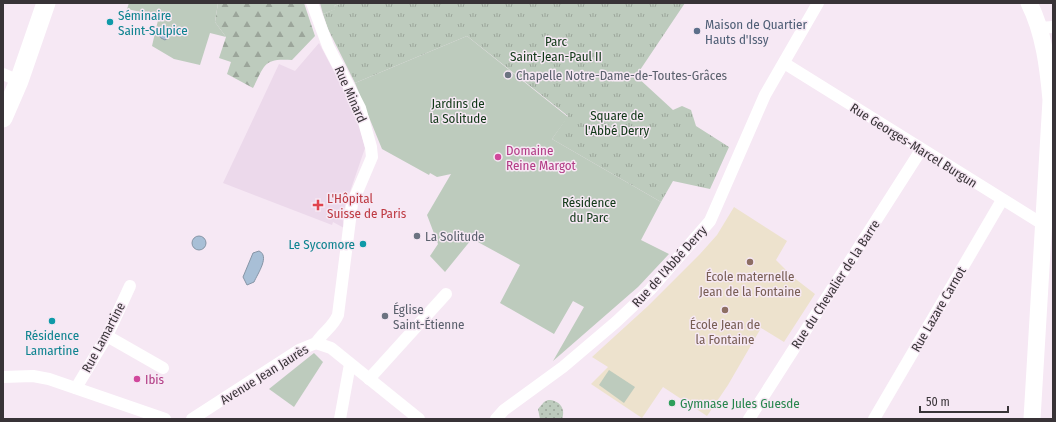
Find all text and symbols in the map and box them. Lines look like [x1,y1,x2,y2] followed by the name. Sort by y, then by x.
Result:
[118,8,188,38] place label: Séminaire Saint-Sulpice
[105,17,115,27] marker: Séminaire Saint-Sulpice
[705,17,807,47] place label: Maison de Quartier Hauts d'Issy
[692,26,702,36] marker: Maison de Quartier Hauts d'Issy
[510,34,602,64] park label: Parc Saint-Jean-Paul II
[331,64,370,125] street label: Rue Minard
[516,68,728,83] place label: Chapelle Notre-Dame-de-Toutes-Grâces
[503,70,513,80] marker: Chapelle Notre-Dame-de-Toutes-Grâces
[429,96,487,126] park label: Jardins de la Solitude
[847,100,980,191] street label: Rue Georges-Marcel Burgun
[585,108,649,138] park label: Square de l'Abbé Derry
[506,143,577,173] place label: Domaine Reine Margot
[493,152,503,162] marker: Domaine Reine Margot
[327,191,407,221] place label: L'Hôpital Suisse de Paris
[562,195,616,225] park label: Résidence du Parc
[312,199,324,211] marker: L'Hôpital Suisse de Paris
[788,217,883,351] street label: Rue du Chevalier de la Barre
[629,222,710,310] street label: Rue de l'Abbé Derry
[425,229,485,244] place label: La Solitude
[412,231,422,241] marker: La Solitude
[288,237,355,252] place label: Le Sycomore
[358,239,368,249] marker: Le Sycomore
[745,257,755,267] marker: École maternelle Jean de la Fontaine
[908,263,969,354] street label: Rue Lazare Carnot
[699,269,801,299] place label: École maternelle Jean de la Fontaine
[79,300,128,375] street label: Rue Lamartine
[393,302,464,332] place label: Église Saint-Étienne
[720,305,730,315] marker: École Jean de la Fontaine
[380,311,390,321] marker: Église Saint-Étienne
[47,316,57,326] marker: Résidence Lamartine
[690,317,760,347] place label: École Jean de la Fontaine
[25,328,79,358] place label: Résidence Lamartine
[217,341,311,408] street label: Avenue Jean Jaurès
[145,372,165,387] place label: Ibis
[132,374,142,384] marker: Ibis
[920,388,1008,414] scale bar
[926,395,950,409] text: 50 m
[680,396,800,411] place label: Gymnase Jules Guesde
[667,398,677,408] marker: Gymnase Jules Guesde

